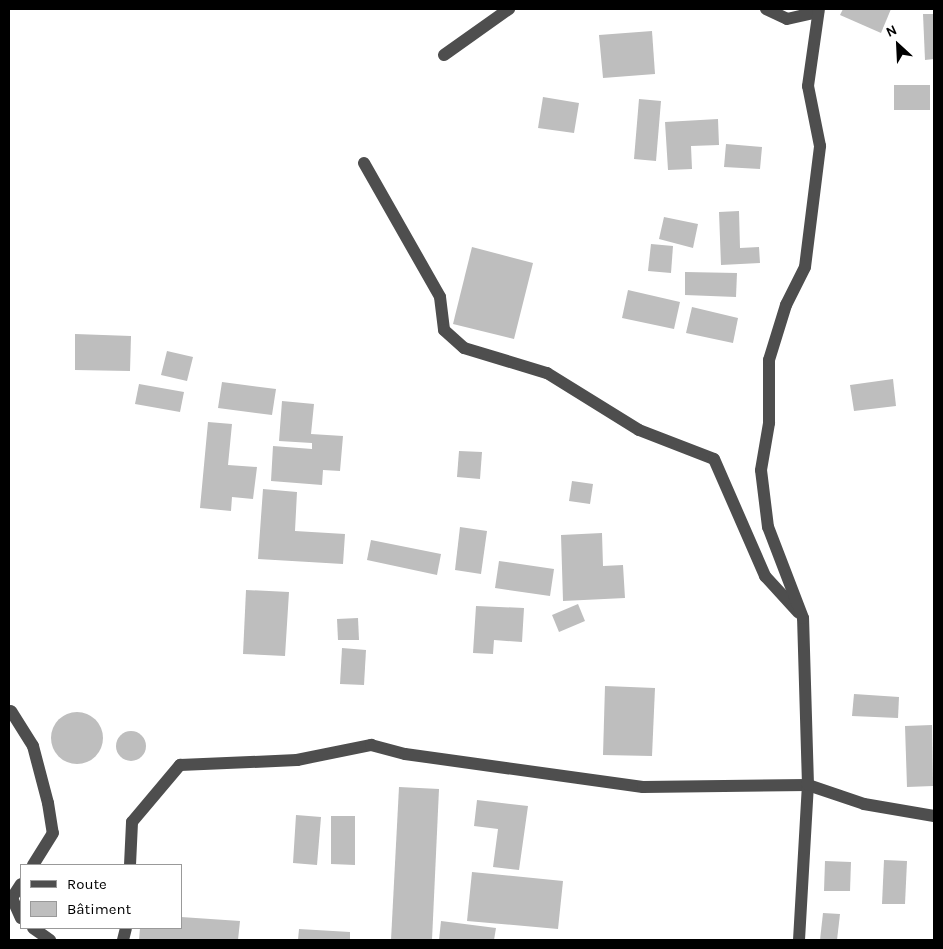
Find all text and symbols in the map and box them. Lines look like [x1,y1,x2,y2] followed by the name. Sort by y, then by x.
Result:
[873,20,923,70] north arrow
[883,21,900,41] text: N
[20,864,182,929] legend
[67,875,107,893] text: Route
[67,900,131,918] text: Bâtiment

